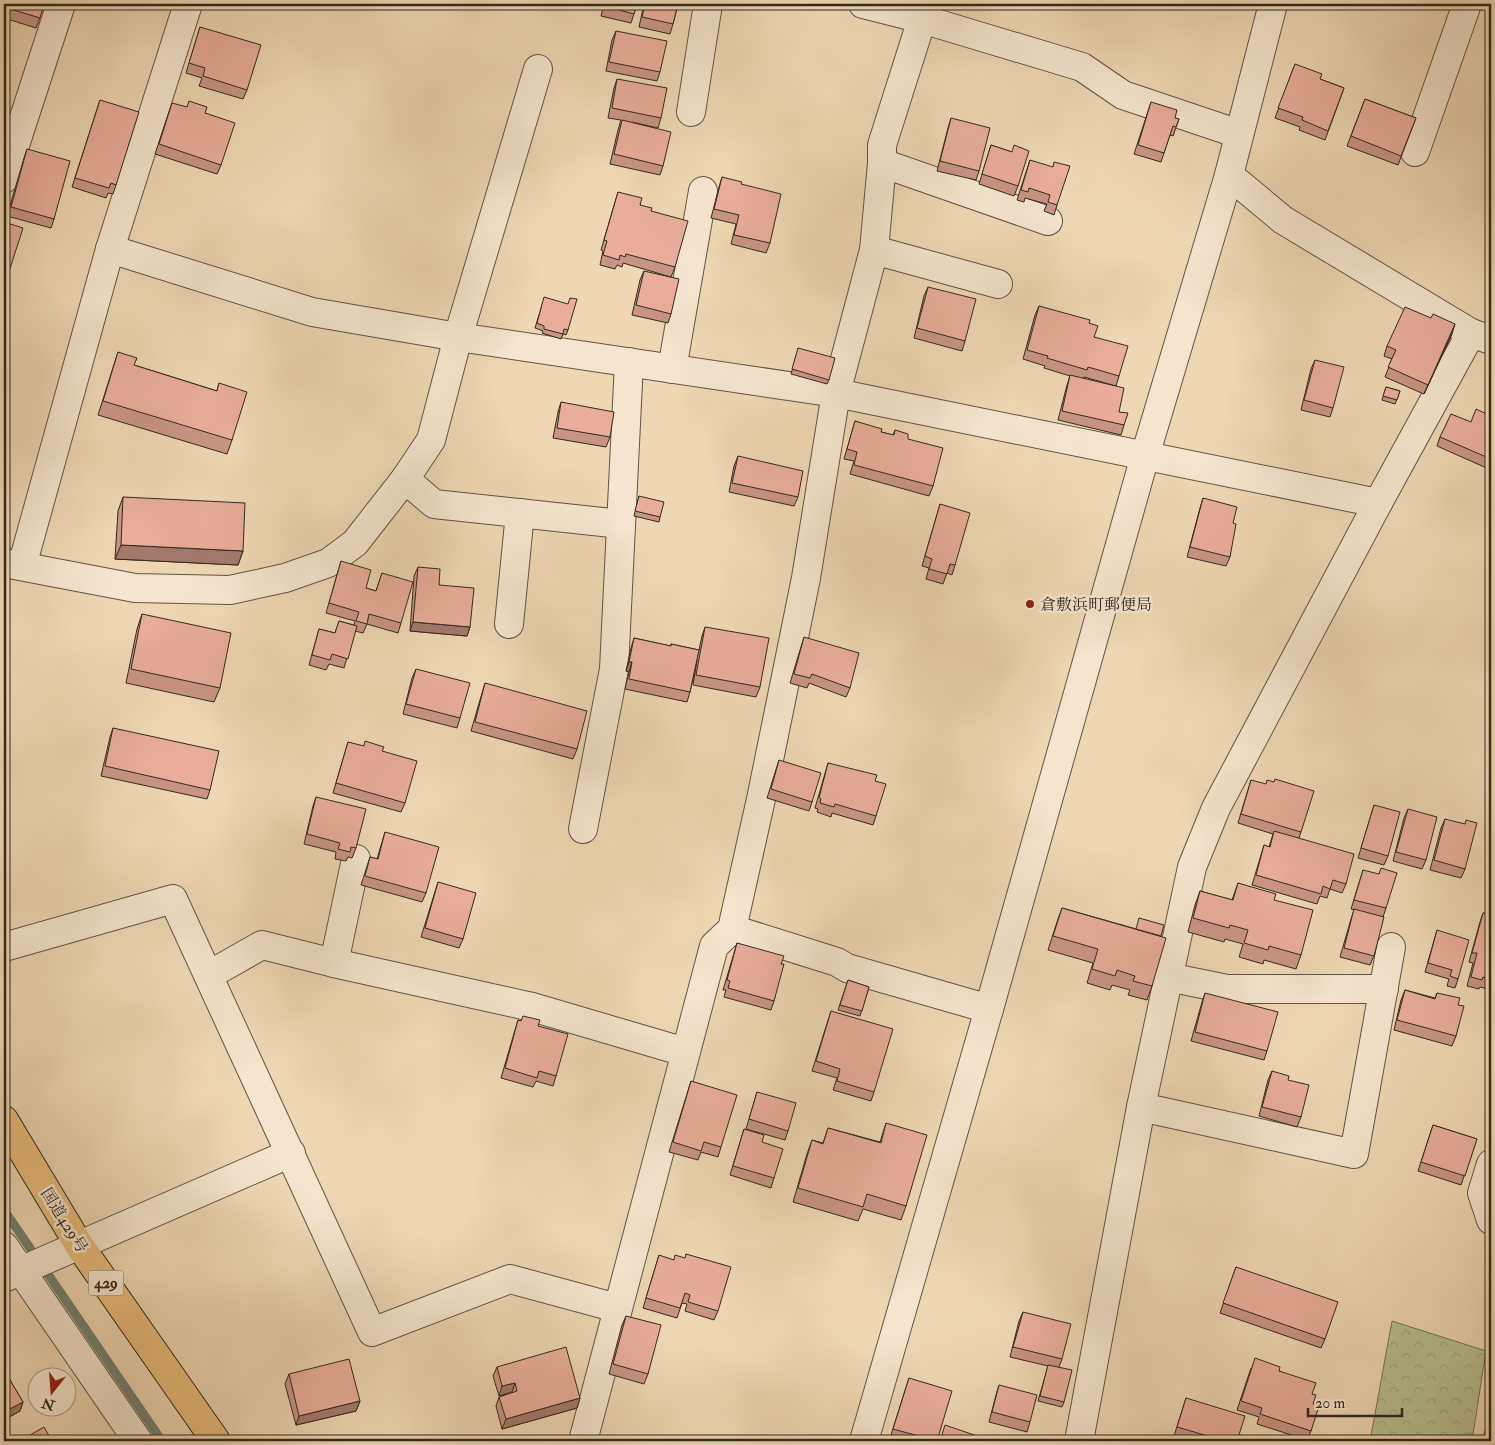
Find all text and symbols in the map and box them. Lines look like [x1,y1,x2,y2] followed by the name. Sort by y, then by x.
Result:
[1040,595,1152,615] place label: 倉敷浜町郵便局
[1024,598,1036,610] marker: 倉敷浜町郵便局
[36,1184,92,1257] street label: 国道429号
[88,1270,124,1296] road number: 429
[28,1368,78,1418] north arrow
[1308,1385,1401,1417] scale bar
[39,1394,58,1414] text: N
[1315,1394,1345,1413] text: 20 m

